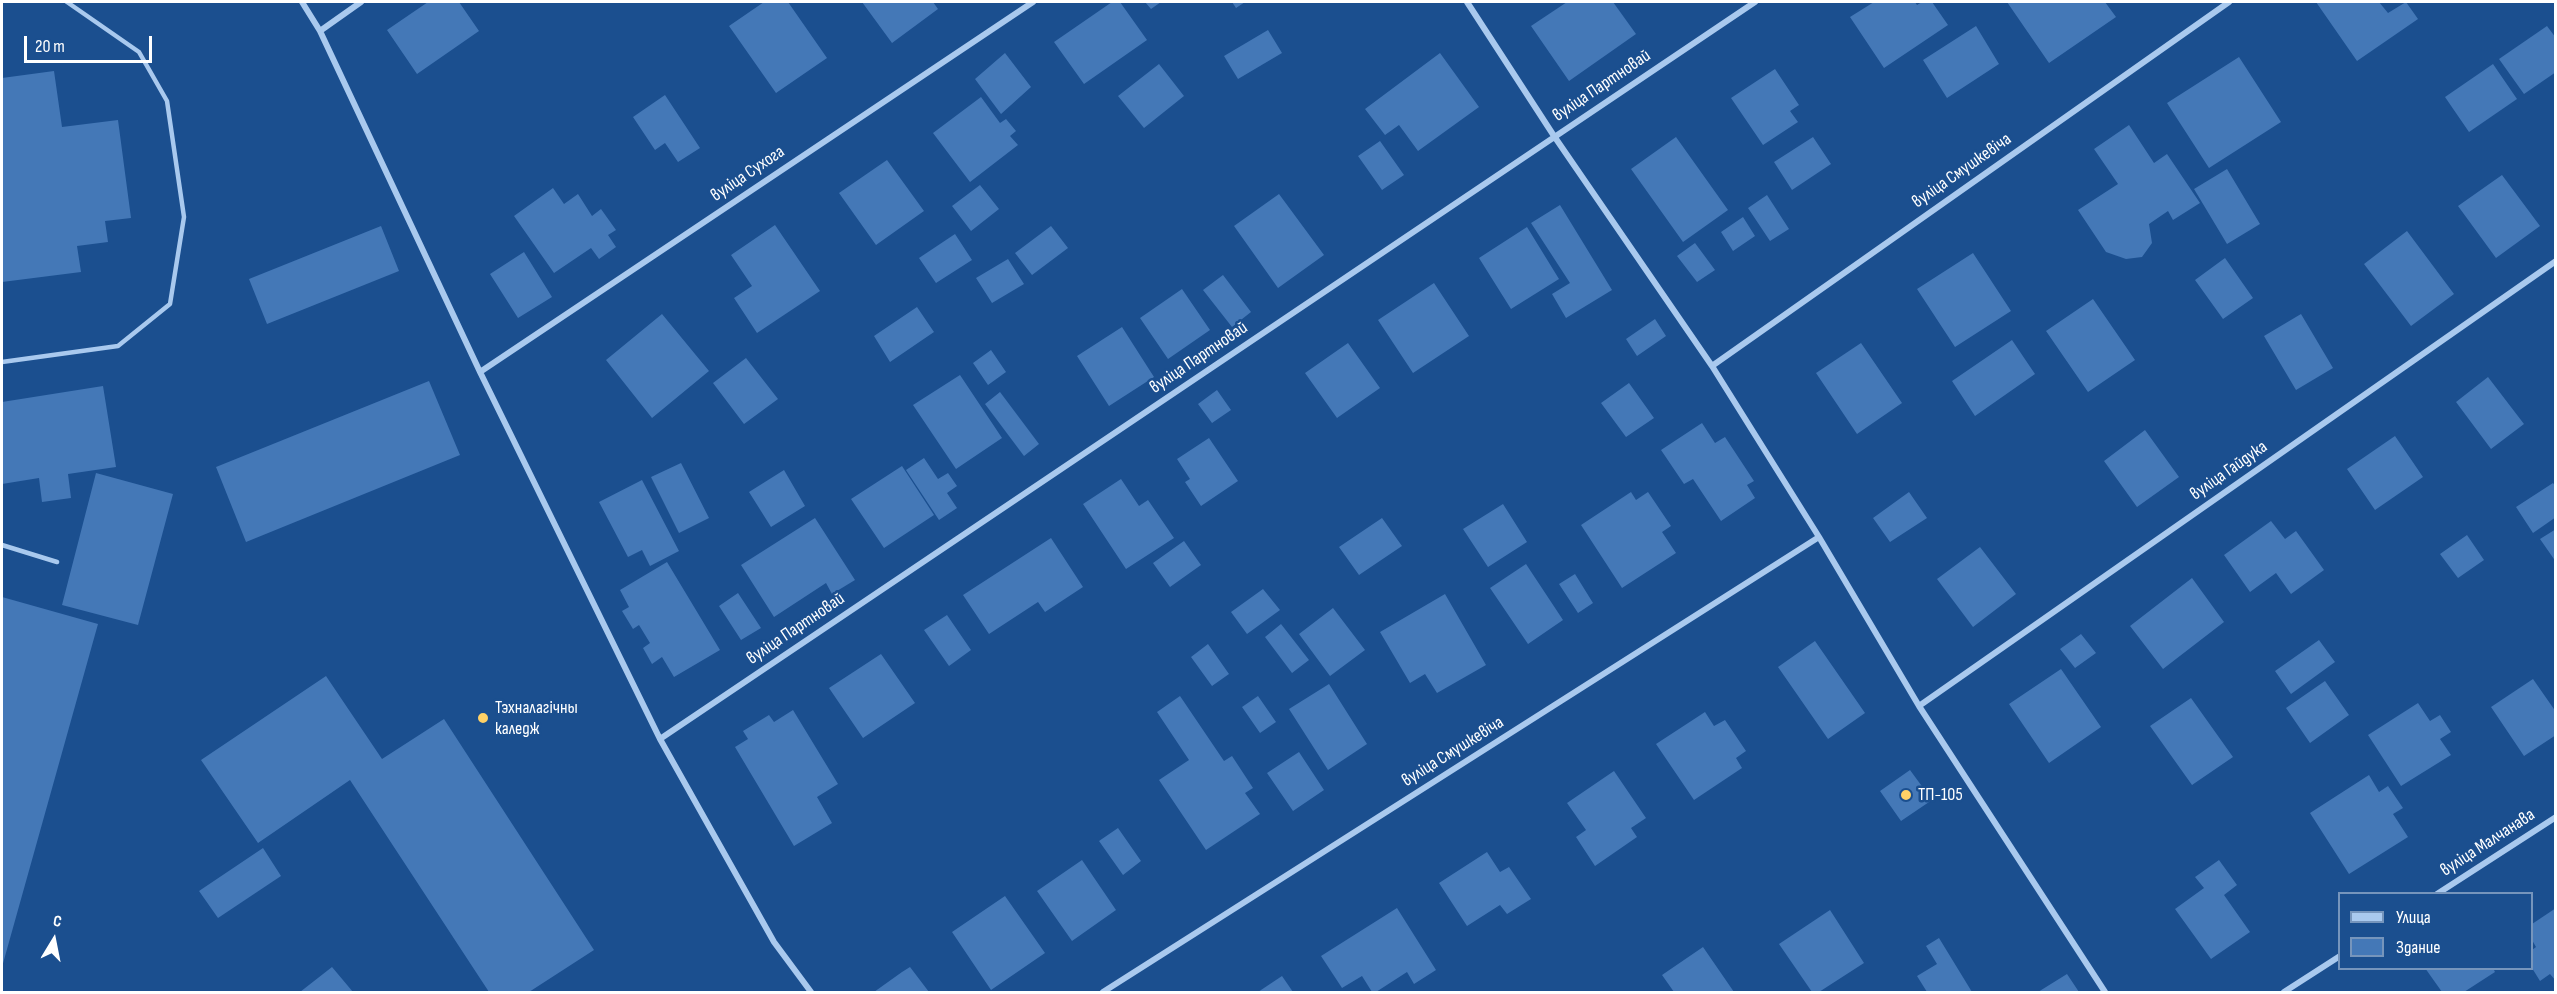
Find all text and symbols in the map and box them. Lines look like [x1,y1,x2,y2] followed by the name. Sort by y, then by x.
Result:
[27,24,154,62] scale bar
[35,36,65,57] text: 20 m
[1549,45,1655,127] street label: вуліца Партновай
[1908,129,2016,213] street label: вуліца Смушкевіча
[707,141,789,207] street label: вуліца Сухога
[1146,317,1252,399] street label: вуліца Партновай
[2186,437,2272,505] street label: вуліца Гайдука
[743,588,849,670] street label: вуліца Партновай
[495,697,578,740] place label: Тэхналагічны каледж
[476,711,490,725] marker: Тэхналагічны каледж
[1398,712,1508,792] street label: вуліца Смушкевіча
[1918,784,1963,806] place label: ТП-105
[1899,788,1913,802] marker: ТП-105
[2437,804,2539,882] street label: вуліца Малчанава
[2338,892,2533,970] legend
[2396,907,2431,928] text: Улица
[24,910,84,970] north arrow
[52,912,63,932] text: С
[2396,937,2441,958] text: Здание

